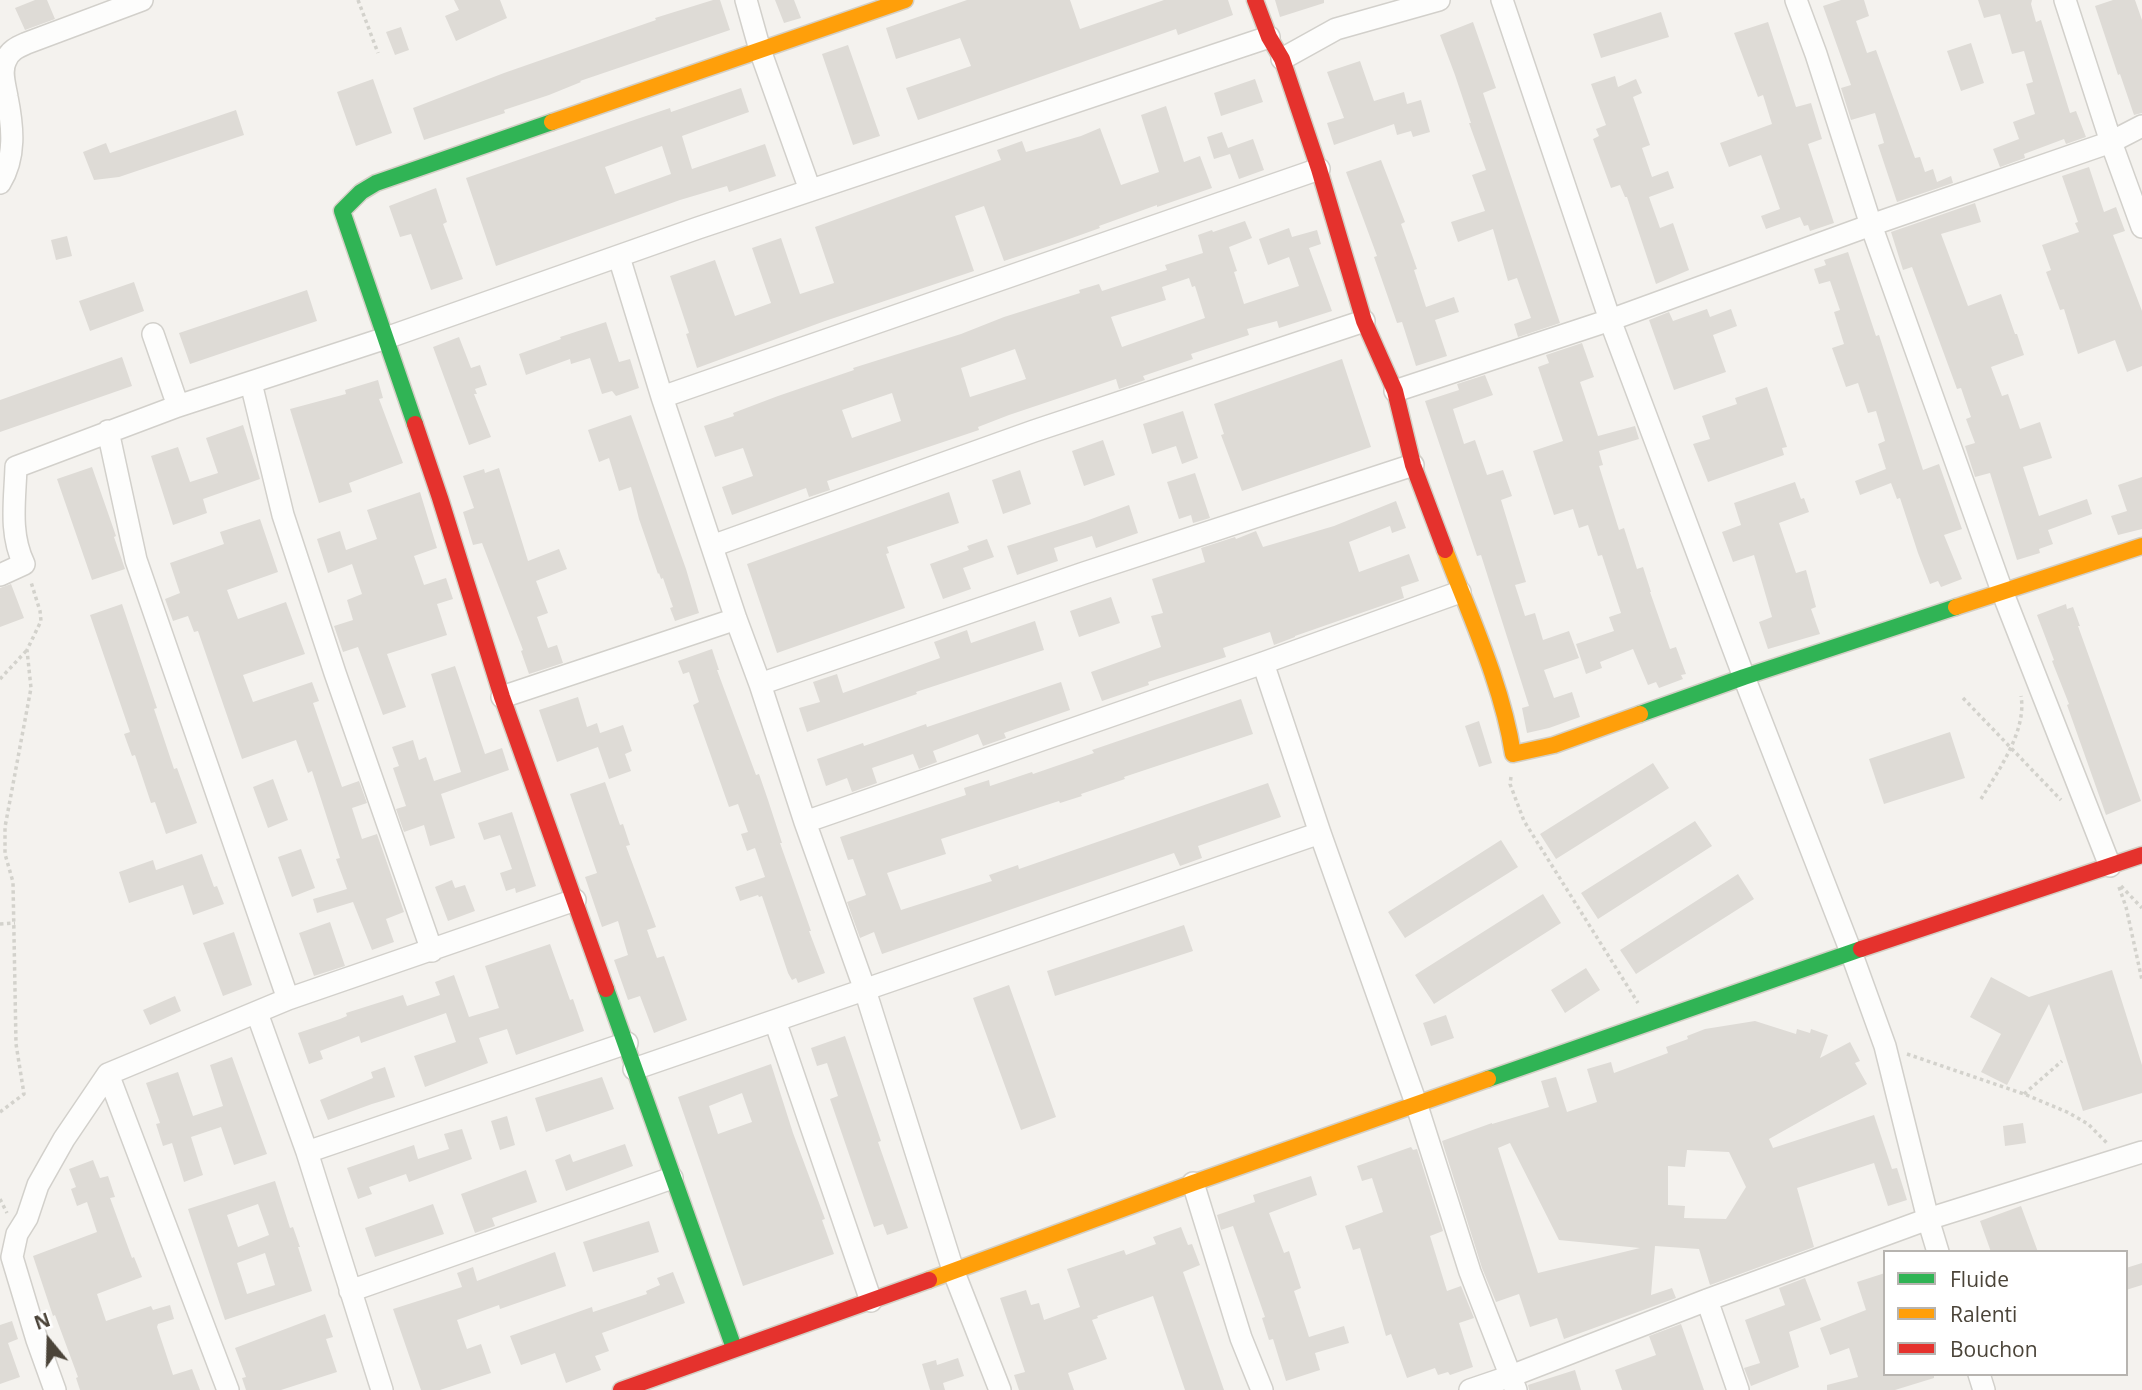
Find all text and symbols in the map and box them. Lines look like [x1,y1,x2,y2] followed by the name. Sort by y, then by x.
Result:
[1883,1250,2128,1376] legend
[1950,1265,2009,1293] text: Fluide
[1950,1300,2017,1328] text: Ralenti
[14,1306,84,1376] north arrow
[31,1306,54,1336] text: N
[1950,1335,2038,1363] text: Bouchon

